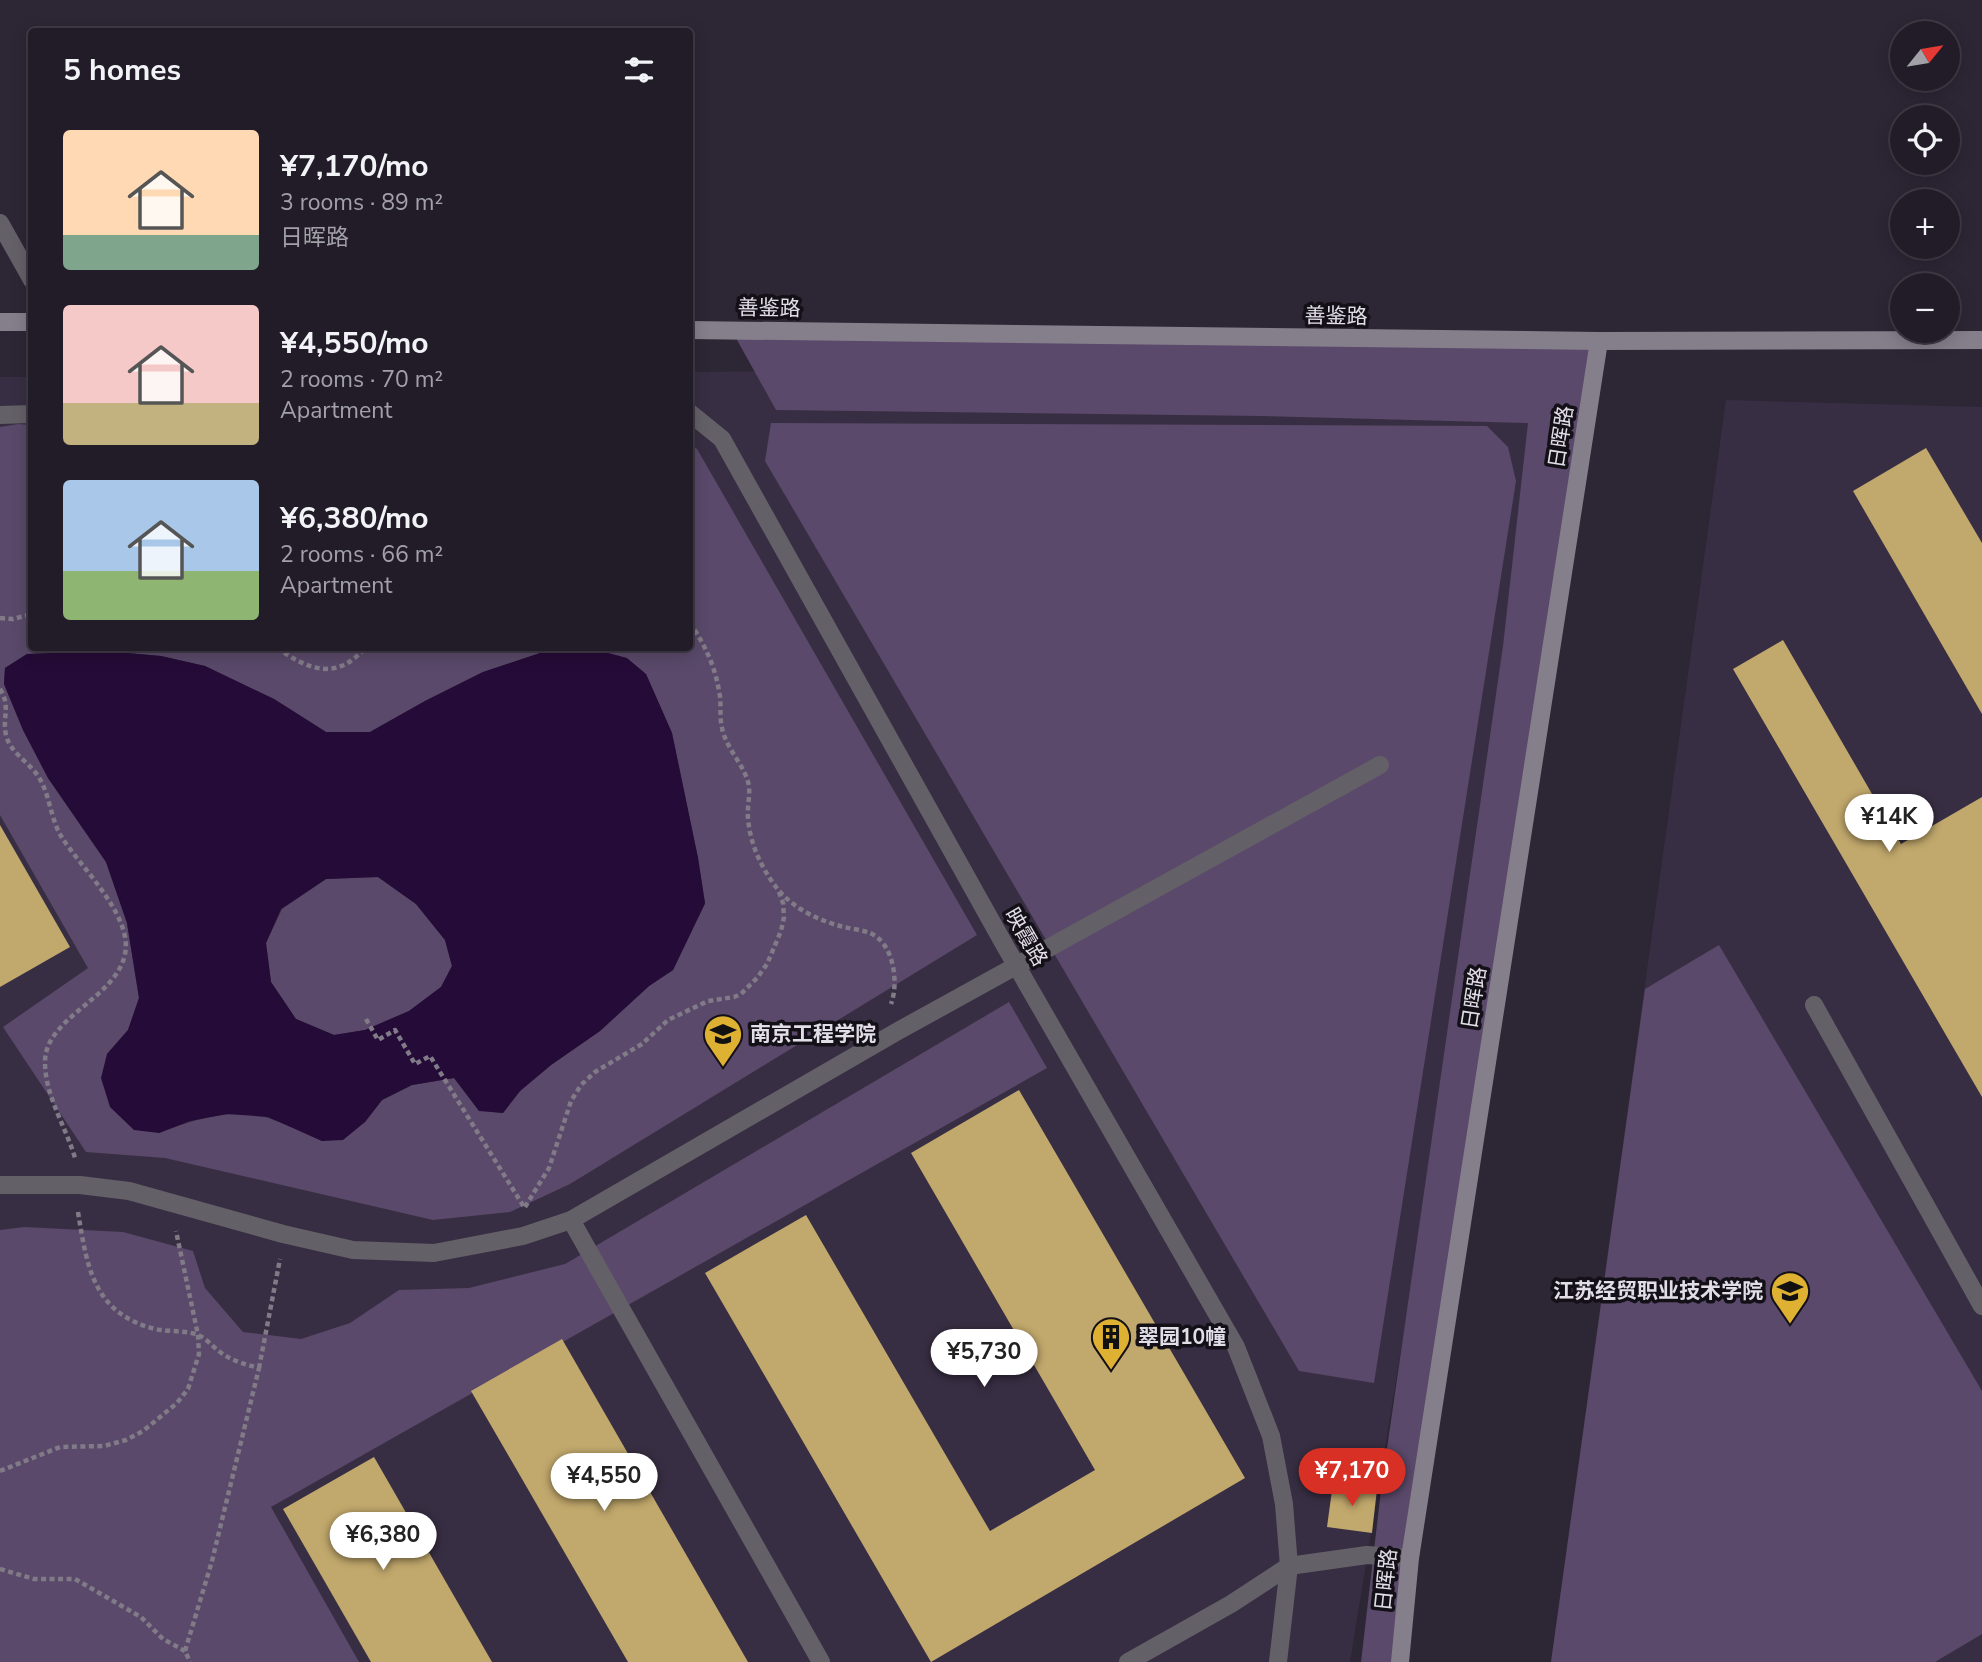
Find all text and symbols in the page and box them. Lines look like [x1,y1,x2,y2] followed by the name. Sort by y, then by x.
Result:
[1890,21,1960,91] north arrow
[1890,21,1960,343] map controls
[63,50,181,91] text: 5 homes
[620,51,658,89] icon: filters
[1890,105,1960,175] button: locate
[280,146,429,187] text: ¥7,170/mo
[119,158,203,242] icon: home
[280,187,443,218] text: 3 rooms · 89 m²
[1890,189,1960,259] button: +
[280,222,349,253] text: 日晖路
[1890,273,1960,343] button: −
[737,293,801,323] street label: 善鉴路
[1304,301,1368,331] street label: 善鉴路
[280,323,429,364] text: ¥4,550/mo
[119,333,203,417] icon: home
[280,364,443,395] text: 2 rooms · 70 m²
[280,395,392,426] text: Apartment
[1542,404,1580,470] street label: 日晖路
[280,498,429,539] text: ¥6,380/mo
[119,508,203,592] icon: home
[280,539,443,570] text: 2 rooms · 66 m²
[280,570,392,601] text: Apartment
[1848,794,1930,854] pin: ¥14K
[1861,801,1917,832] text: ¥14K
[998,903,1054,971] street label: 映霞路
[1455,965,1493,1031] street label: 日晖路
[702,1013,744,1068] school or university icon: 南京工程学院
[750,1020,876,1048] place label: 南京工程学院
[1769,1270,1811,1325] school or university icon: 江苏经贸职业技术学院
[1553,1277,1763,1305] place label: 江苏经贸职业技术学院
[1090,1316,1132,1371] building icon: 翠园10幢
[1138,1323,1226,1351] place label: 翠园10幢
[927,1330,1041,1389] pin: ¥5,730
[947,1336,1021,1367] text: ¥5,730
[1295,1448,1409,1508] pin: ¥7,170
[547,1454,661,1513] pin: ¥4,550
[1315,1455,1389,1486] text: ¥7,170
[567,1460,641,1491] text: ¥4,550
[326,1512,440,1572] pin: ¥6,380
[346,1519,420,1550] text: ¥6,380
[1369,1547,1403,1613] street label: 日晖路

